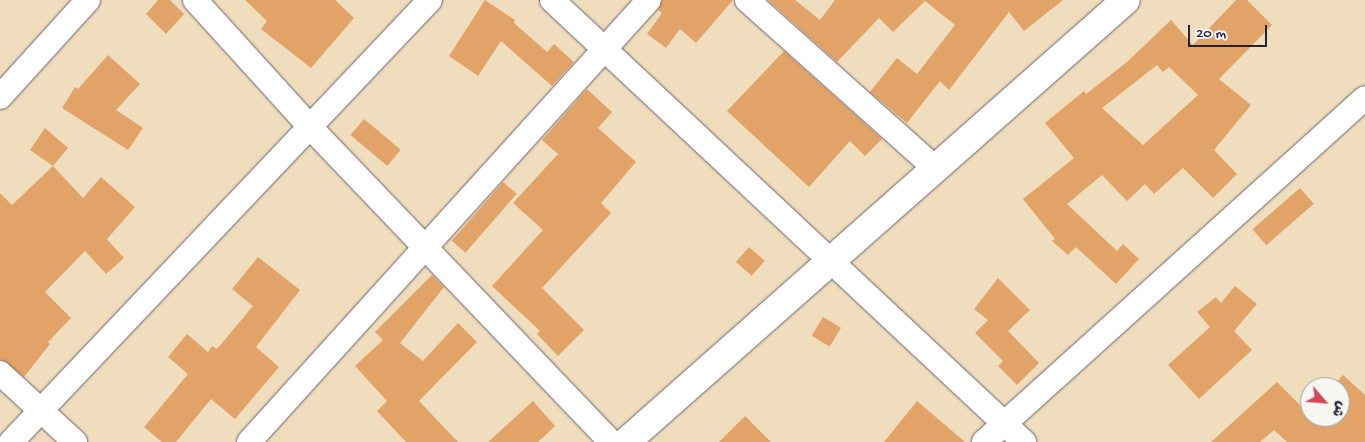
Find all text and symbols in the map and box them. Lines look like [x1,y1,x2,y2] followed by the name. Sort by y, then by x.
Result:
[1190,15,1269,47] scale bar
[1196,25,1226,43] text: 20 m
[1300,377,1350,427] north arrow
[1327,398,1349,419] text: ش

